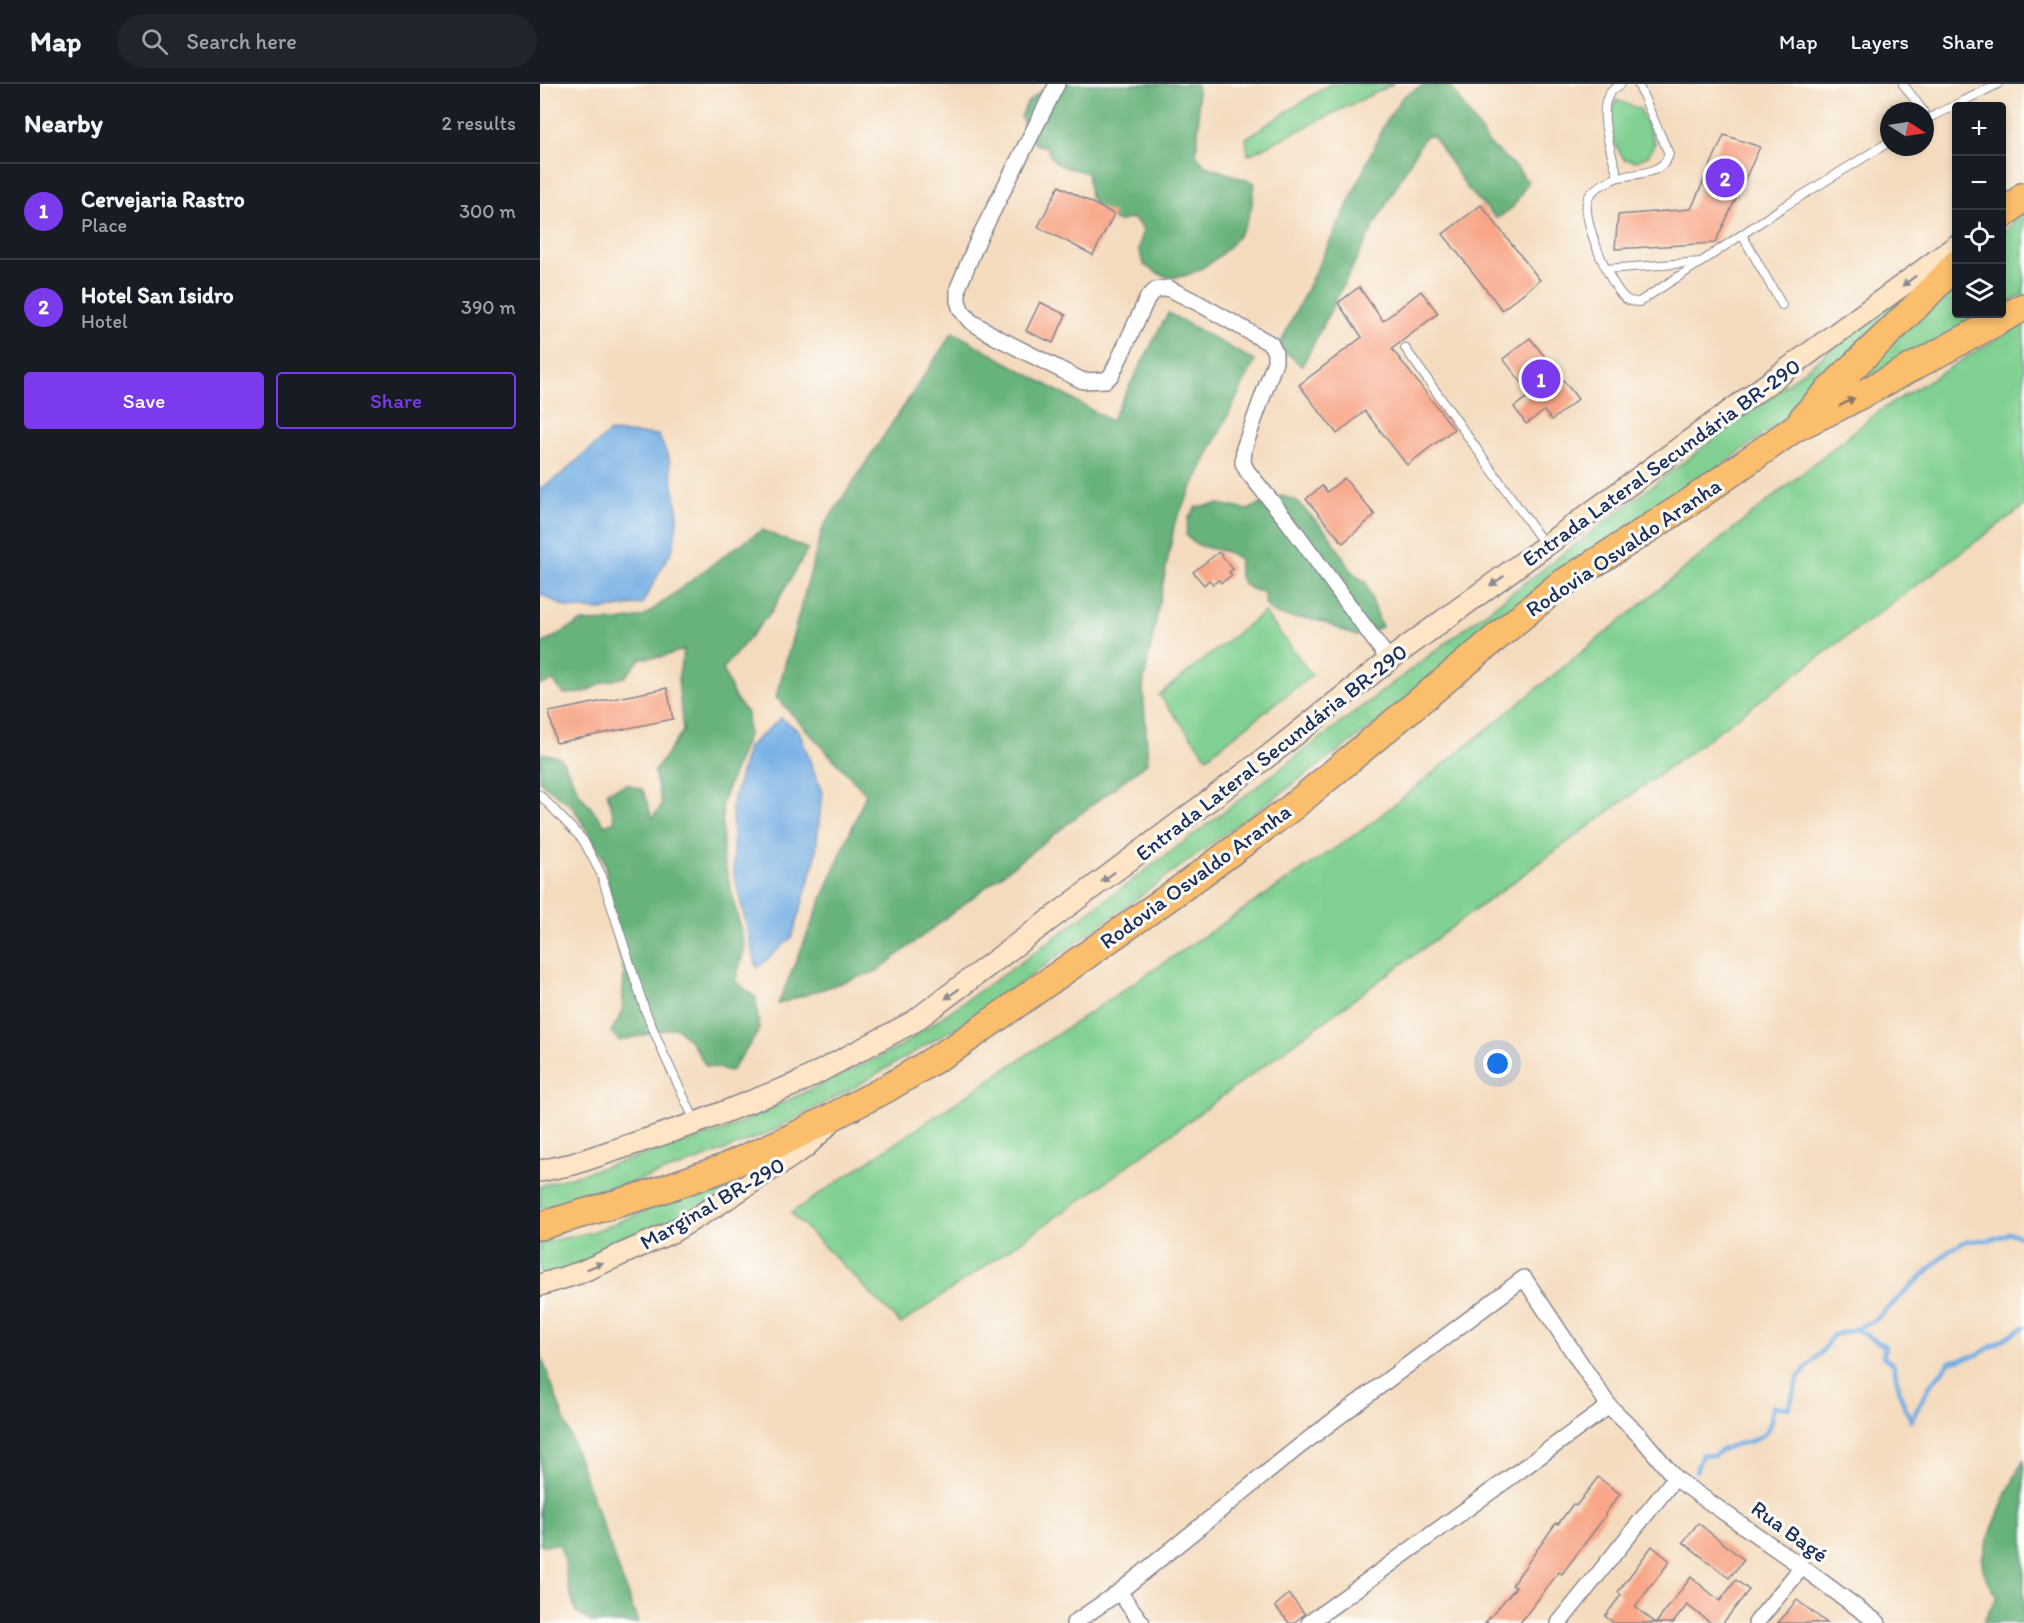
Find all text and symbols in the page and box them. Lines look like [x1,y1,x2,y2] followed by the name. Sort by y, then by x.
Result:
[117,14,537,68] search box
[30,24,81,58] text: Map
[138,25,171,58] icon: search
[186,28,297,55] text: Search here
[1779,29,1818,54] text: Map
[1851,29,1909,54] text: Layers
[1942,29,1994,54] text: Share
[1880,102,1934,156] north arrow
[1952,102,2006,318] map controls
[1952,102,2006,156] button: +
[24,107,103,139] text: Nearby
[442,111,516,135] text: 2 results
[1706,156,1744,200] pin: 2
[1952,156,2006,210] button: −
[81,186,245,213] text: Cervejaria Rastro
[39,199,48,223] text: 1
[459,199,516,223] text: 300 m
[1952,210,2006,264] button: locate
[81,213,127,237] text: Place
[1952,264,2006,318] button: layers
[1902,275,1918,287] one-way arrow
[81,282,234,309] text: Hotel San Isidro
[38,295,49,319] text: 2
[461,295,516,319] text: 390 m
[81,309,128,333] text: Hotel
[1517,352,1806,573] street label: Entrada Lateral Secundária BR-290
[1522,356,1560,402] pin: 1
[24,372,264,429] button: Save
[276,372,516,429] button: Share
[1839,397,1856,407] one-way arrow
[1521,472,1726,623] street label: Rodovia Osvaldo Aranha
[1489,575,1505,587] one-way arrow
[1130,638,1413,867] street label: Entrada Lateral Secundária BR-290
[1094,798,1296,955] street label: Rodovia Osvaldo Aranha
[1100,871,1116,883] one-way arrow
[944,988,960,1000] one-way arrow
[1483,1049,1512,1078] your location
[635,1151,789,1256] street label: Marginal BR-290
[586,1261,604,1270] one-way arrow
[1746,1495,1833,1568] street label: Rua Bagé

